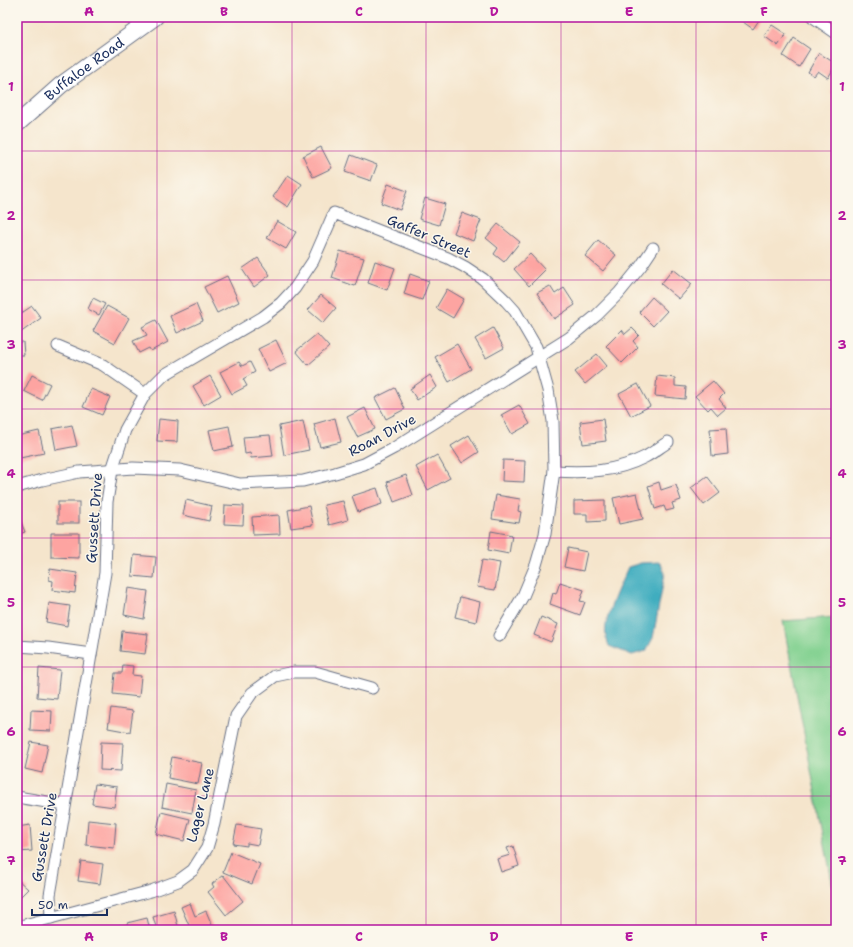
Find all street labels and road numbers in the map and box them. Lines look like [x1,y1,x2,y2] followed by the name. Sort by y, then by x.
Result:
[41,33,128,105] street label: Buffaloe Road
[384,210,474,262] street label: Gaffer Street
[345,410,419,460] street label: Roan Drive
[82,472,106,564] street label: Gussett Drive
[182,766,218,844] street label: Lager Lane
[27,791,61,883] street label: Gussett Drive

